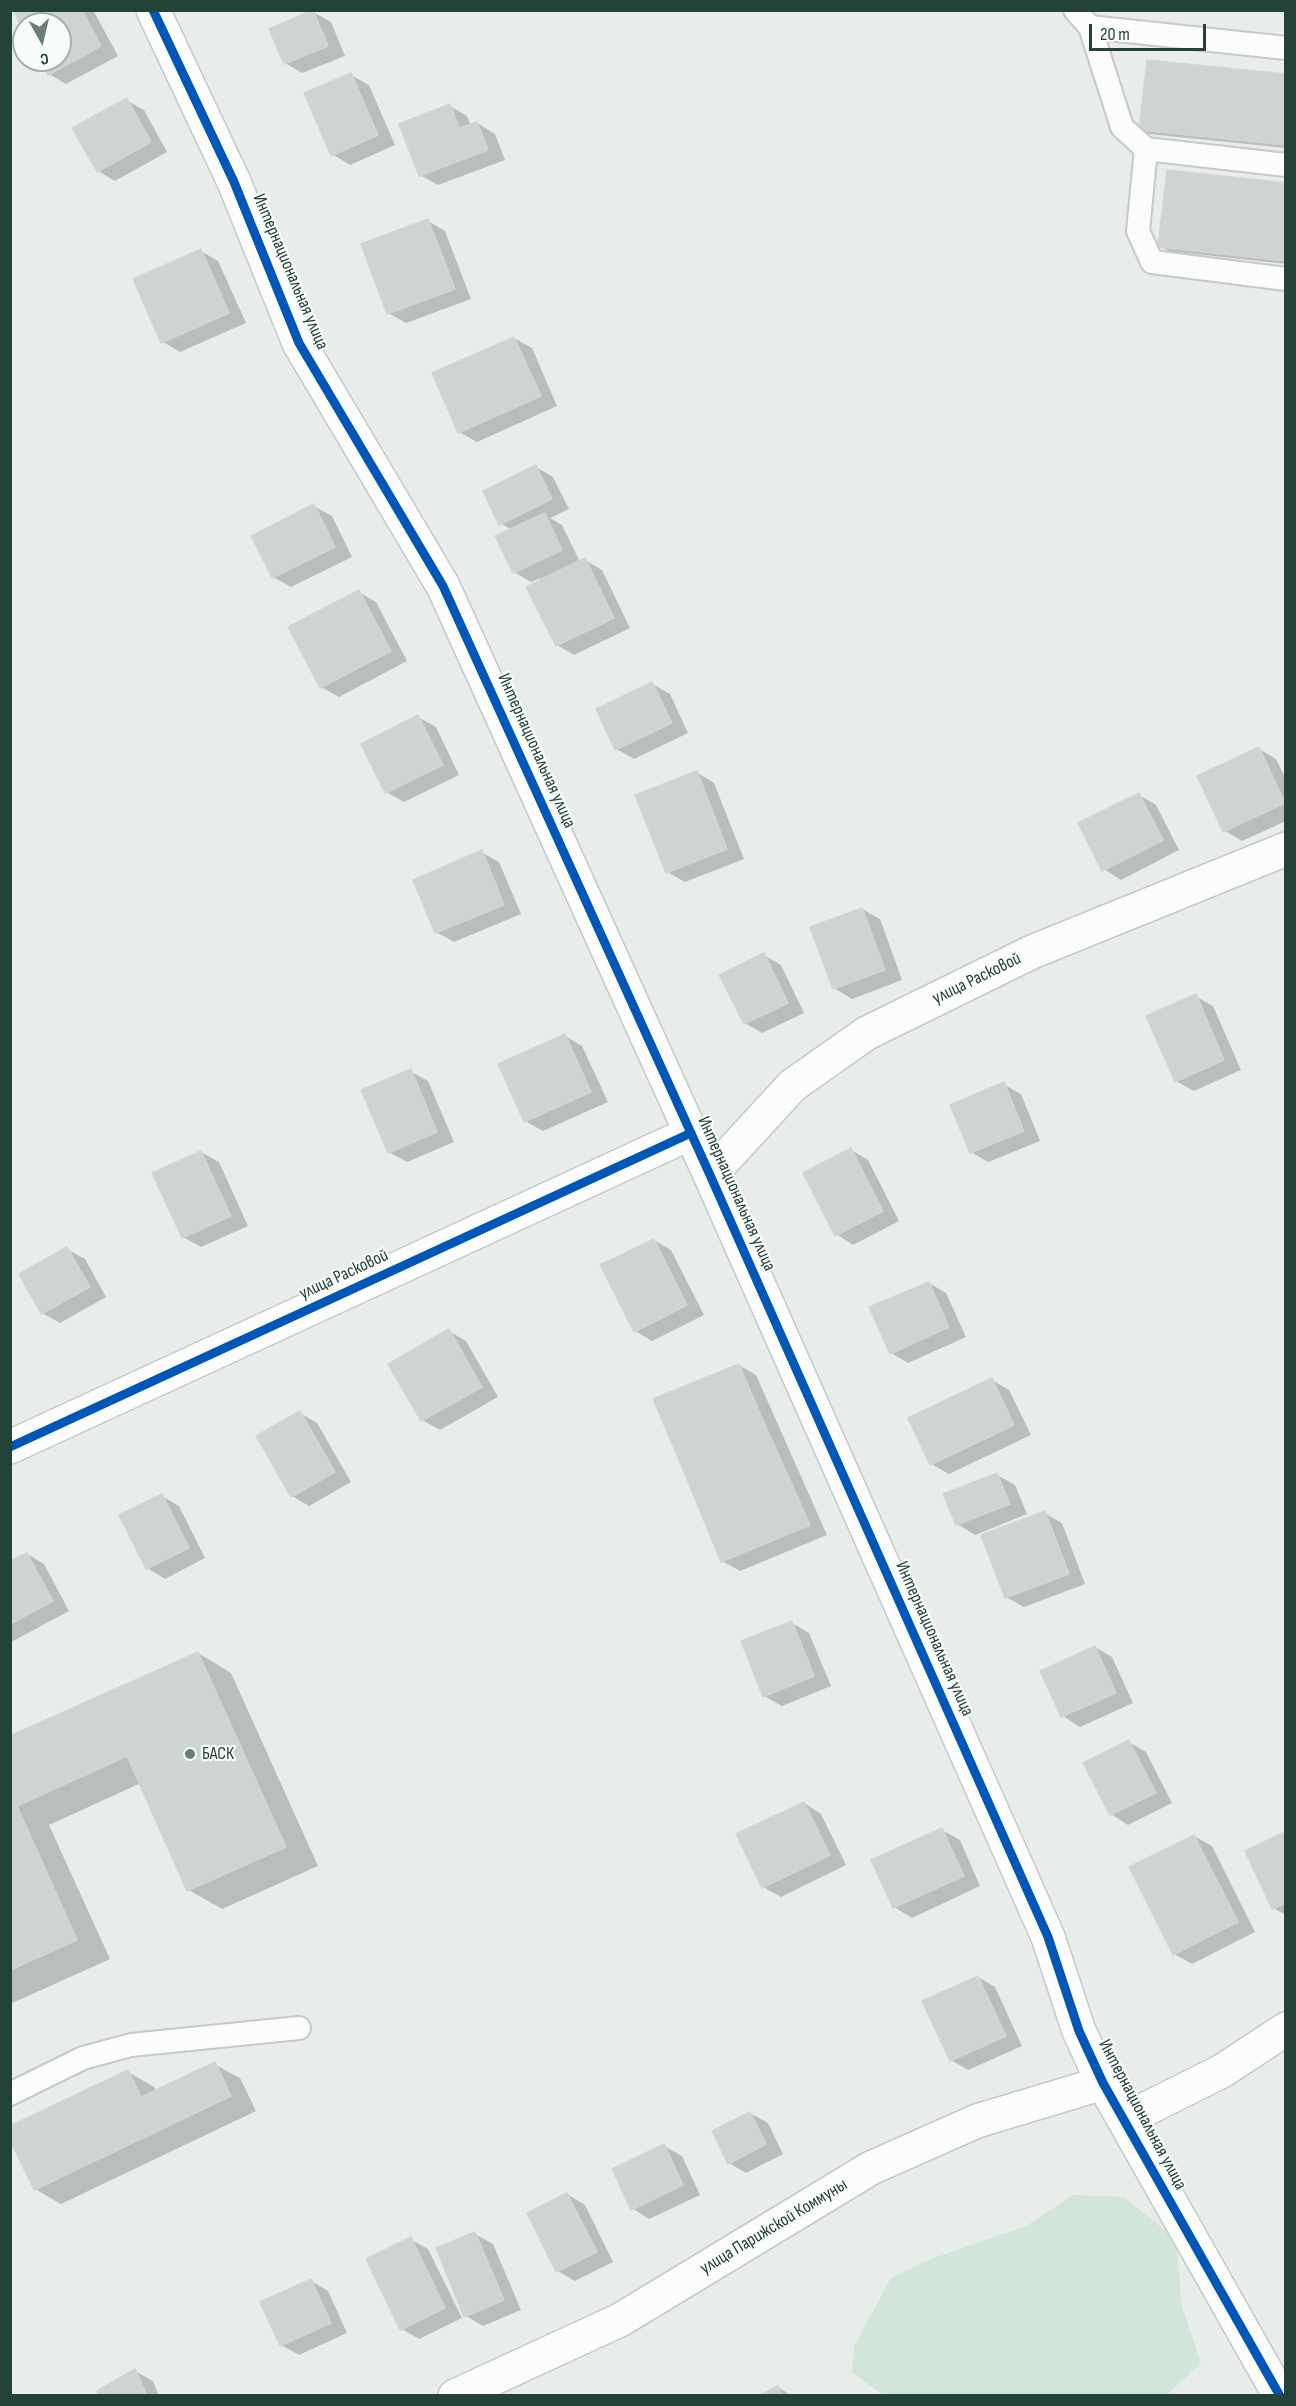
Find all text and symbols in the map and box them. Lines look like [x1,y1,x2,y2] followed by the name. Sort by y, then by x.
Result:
[12,12,72,72] north arrow
[1092,12,1209,50] scale bar
[1100,24,1130,45] text: 20 m
[39,48,50,68] text: С
[247,191,333,353] street label: Интернациональная улица
[492,670,580,832] street label: Интернациональная улица
[929,948,1025,1010] street label: улица Расковой
[692,1113,780,1275] street label: Интернациональная улица
[296,1245,392,1305] street label: улица Расковой
[890,1558,978,1720] street label: Интернациональная улица
[202,1743,234,1765] place label: БАСК
[183,1747,197,1761] marker: БАСК
[1093,2036,1191,2194] street label: Интернациональная улица
[696,2174,852,2280] street label: улица Парижской Коммуны

